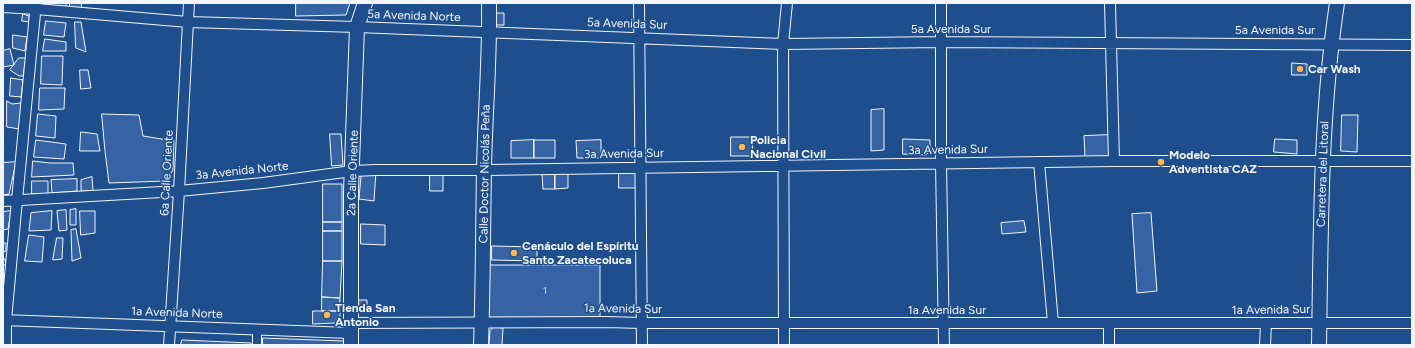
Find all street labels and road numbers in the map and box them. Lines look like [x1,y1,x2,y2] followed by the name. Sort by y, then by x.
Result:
[367,7,461,25] street label: 5a Avenida Norte
[587,15,667,33] street label: 5a Avenida Sur
[911,22,991,36] street label: 5a Avenida Sur
[1235,23,1315,37] street label: 5a Avenida Sur
[477,104,493,244] street label: Calle Doctor Nicolás Peña
[1314,121,1332,227] street label: Carretera del Litoral
[158,130,176,216] street label: 6a Calle Oriente
[344,130,362,216] street label: 2a Calle Oriente
[908,142,988,158] street label: 3a Avenida Sur
[584,146,664,162] street label: 3a Avenida Sur
[195,159,289,183] street label: 3a Avenida Norte
[584,301,662,317] street label: 1a Avenida Sur
[1232,302,1310,318] street label: 1a Avenida Sur
[908,303,986,317] street label: 1a Avenida Sur
[131,304,223,322] street label: 1a Avenida Norte

